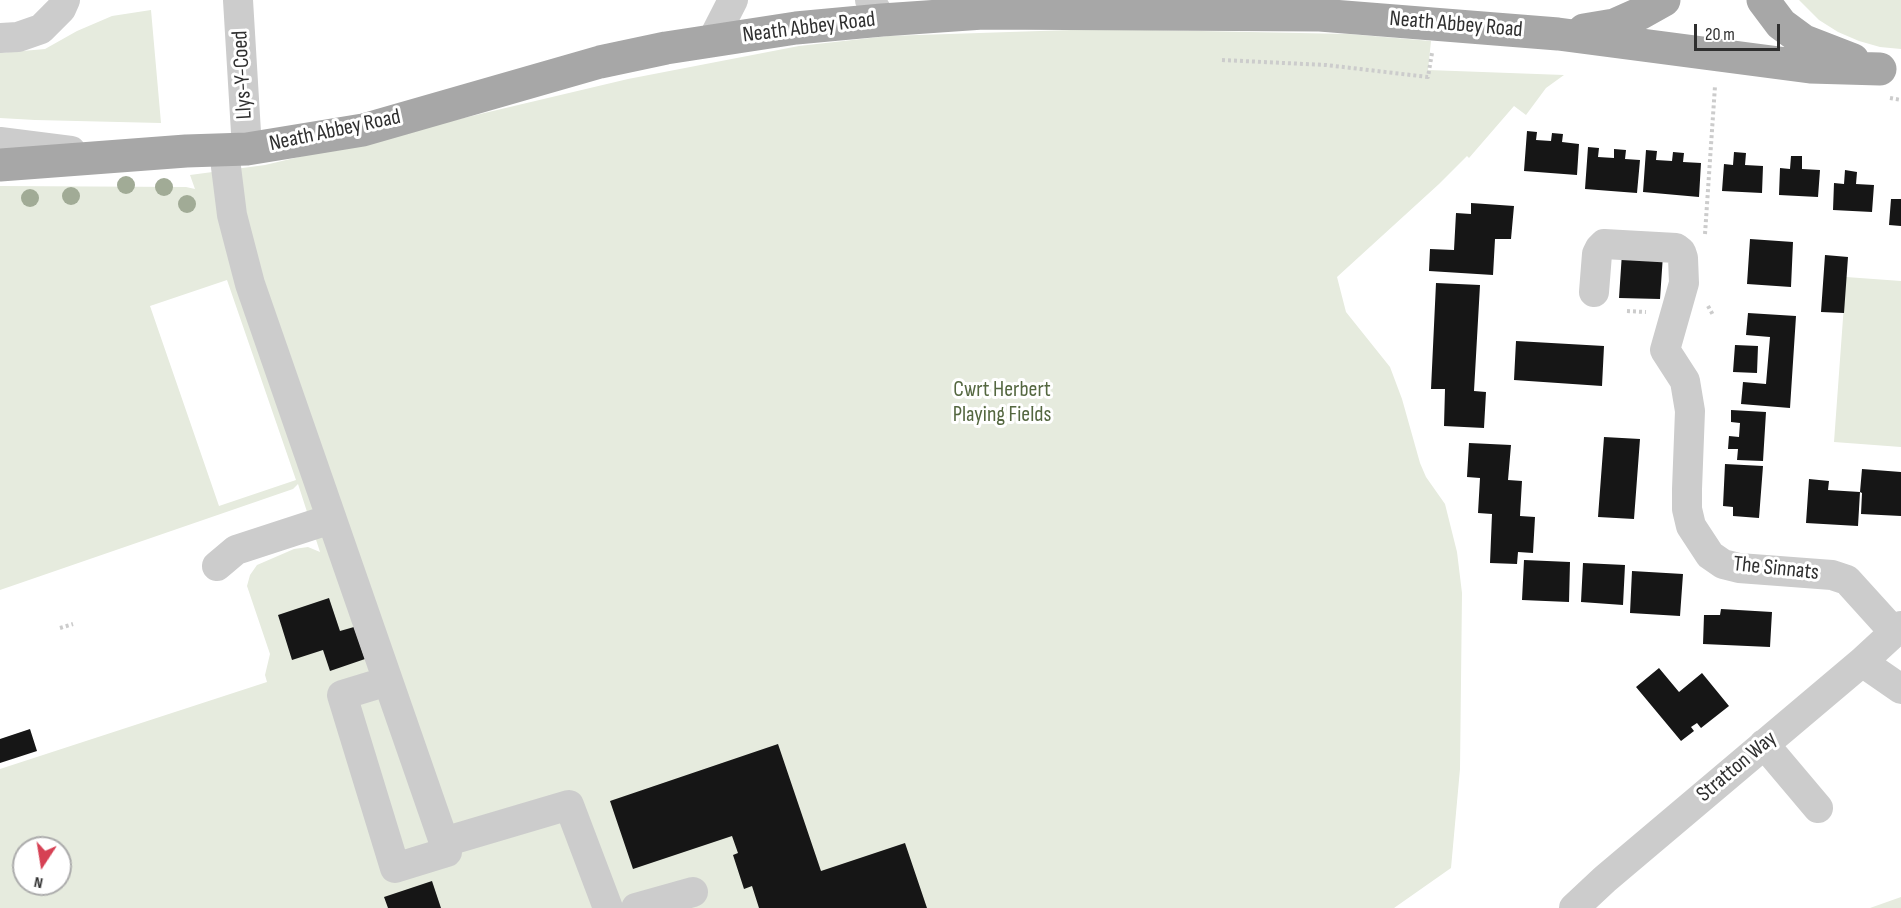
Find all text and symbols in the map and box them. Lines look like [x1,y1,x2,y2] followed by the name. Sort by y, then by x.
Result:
[1388,6,1524,44] street label: Neath Abbey Road
[741,7,877,49] street label: Neath Abbey Road
[1697,12,1782,50] scale bar
[1705,24,1735,45] text: 20 m
[227,30,259,120] street label: Llys-Y-Coed
[267,104,403,158] street label: Neath Abbey Road
[953,377,1051,428] park label: Cwrt Herbert Playing Fields
[1732,551,1820,587] street label: The Sinnats
[1692,726,1782,808] street label: Stratton Way
[12,836,72,896] north arrow
[32,872,45,892] text: N

